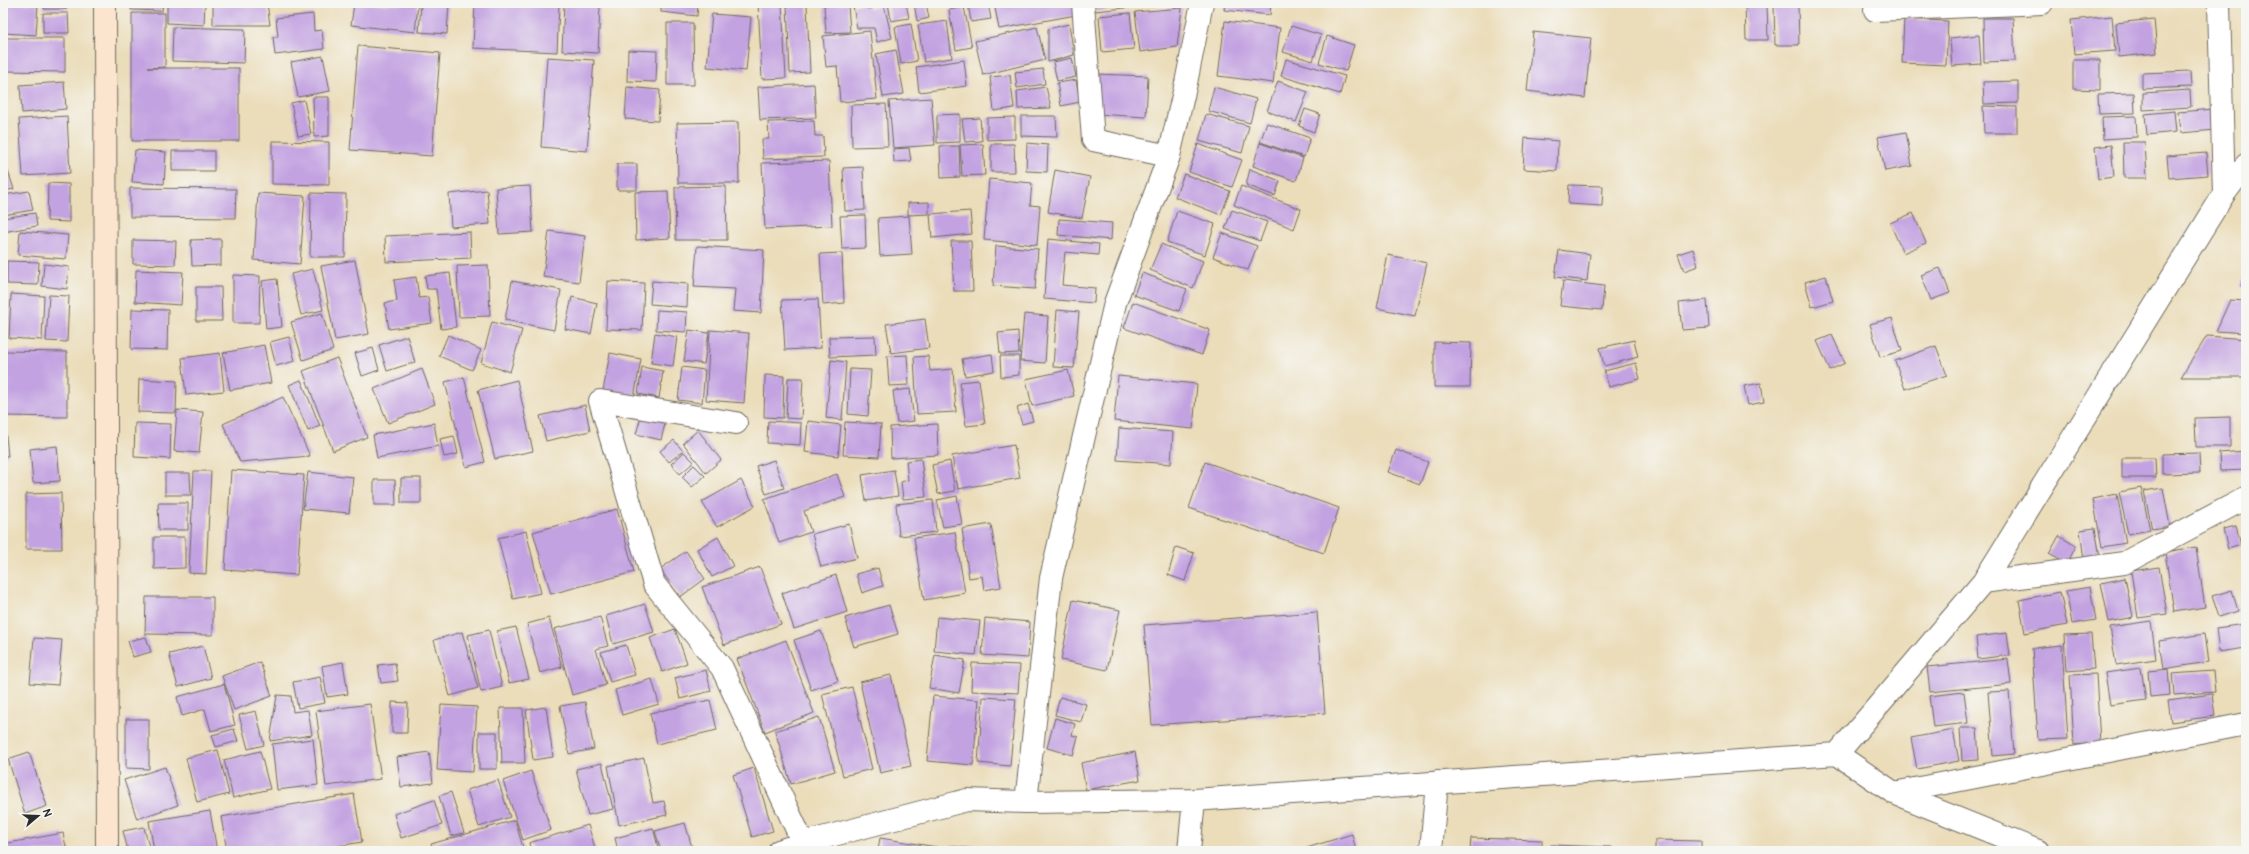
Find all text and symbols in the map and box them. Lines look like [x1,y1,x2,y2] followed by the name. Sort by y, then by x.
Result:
[18,796,58,836] north arrow
[40,807,55,819] text: N

